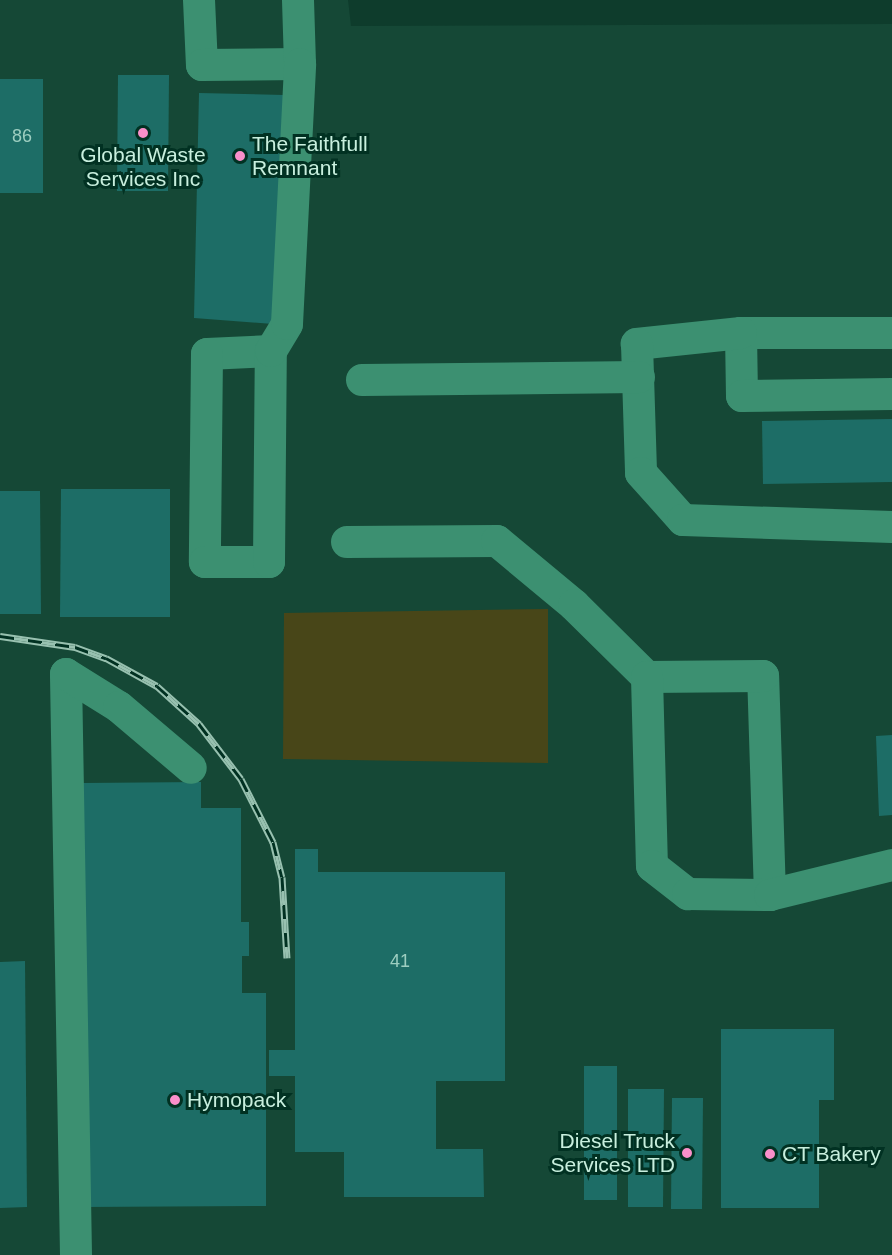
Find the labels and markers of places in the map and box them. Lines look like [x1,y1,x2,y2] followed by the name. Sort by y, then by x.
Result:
[136,126,150,140] marker: Global Waste Services Inc
[252,131,368,181] place label: The Faithfull Remnant
[80,142,206,192] place label: Global Waste Services Inc
[233,149,247,163] marker: The Faithfull Remnant
[187,1087,286,1113] place label: Hymopack
[168,1093,182,1107] marker: Hymopack
[551,1128,675,1178] place label: Diesel Truck Services LTD
[782,1141,881,1167] place label: CT Bakery
[680,1146,694,1160] marker: Diesel Truck Services LTD
[763,1147,777,1161] marker: CT Bakery

